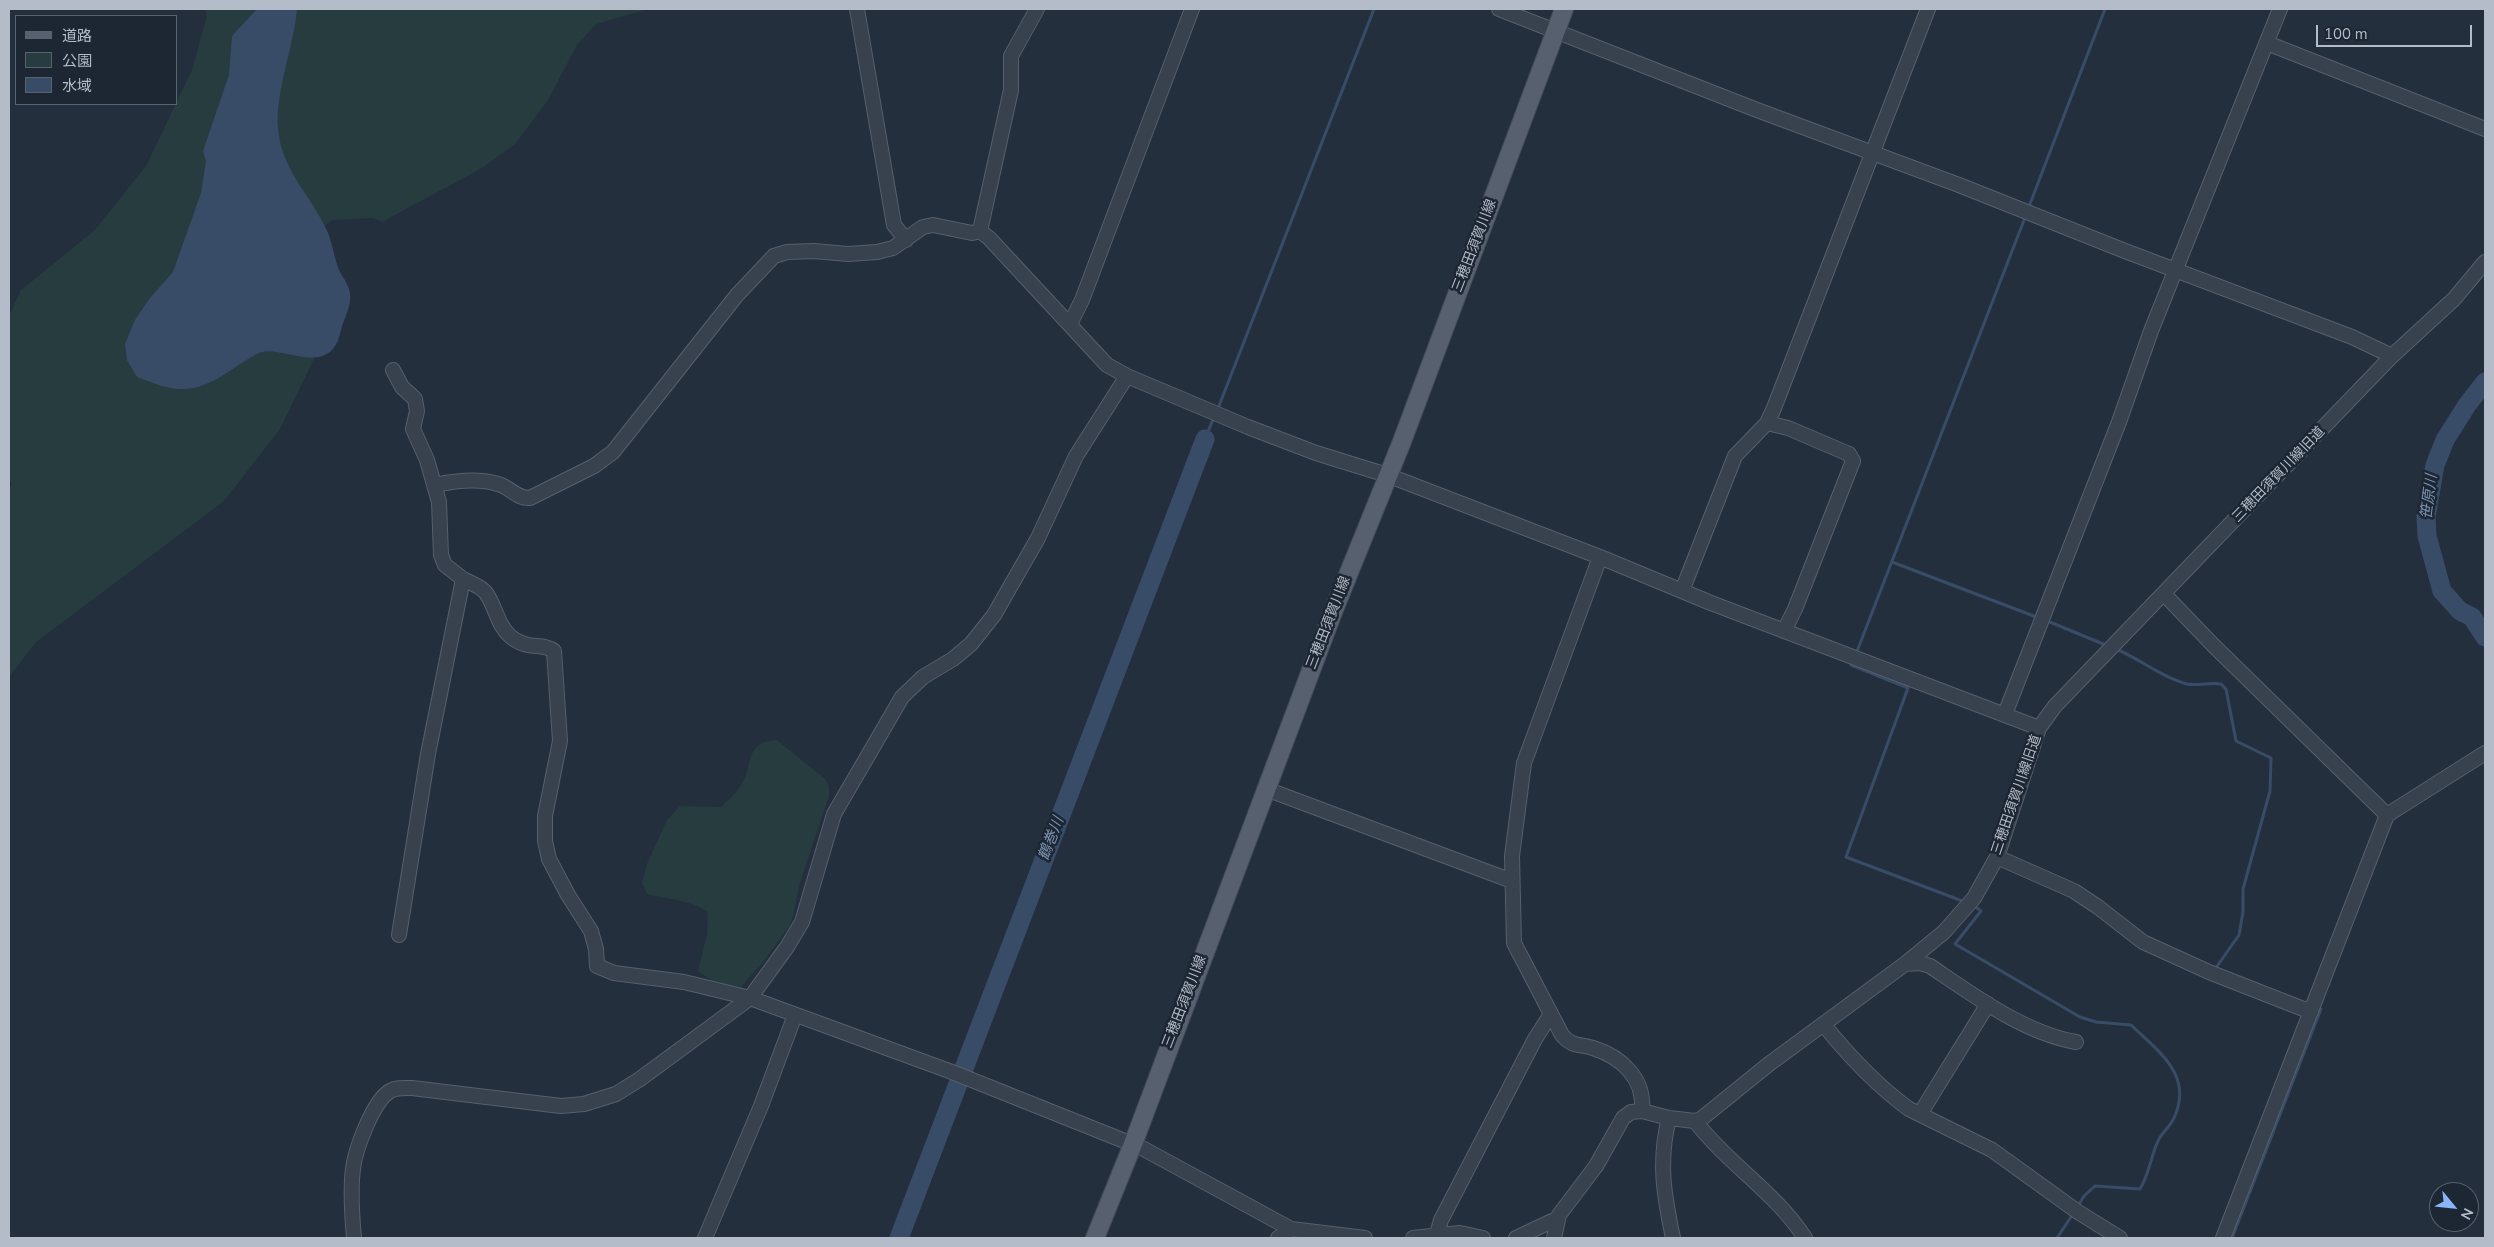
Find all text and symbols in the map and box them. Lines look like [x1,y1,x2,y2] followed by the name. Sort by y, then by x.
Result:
[15,15,178,105] legend
[2319,15,2475,47] scale bar
[2324,24,2368,44] text: 100 m
[62,26,92,46] text: 道路
[62,51,92,71] text: 公園
[62,76,92,96] text: 水域
[1450,197,1500,295] street label: 三穂田須賀川線
[2229,424,2329,526] street label: 三穂田須賀川線旧道
[2418,474,2442,520] water label: 笹原川
[1304,574,1354,672] street label: 三穂田須賀川線
[1989,733,2045,857] street label: 三穂田須賀川線旧道
[1036,815,1068,863] water label: 鶴巻川
[1160,953,1210,1051] street label: 三穂田須賀川線
[2429,1182,2479,1232] north arrow
[2456,1205,2478,1223] text: N

